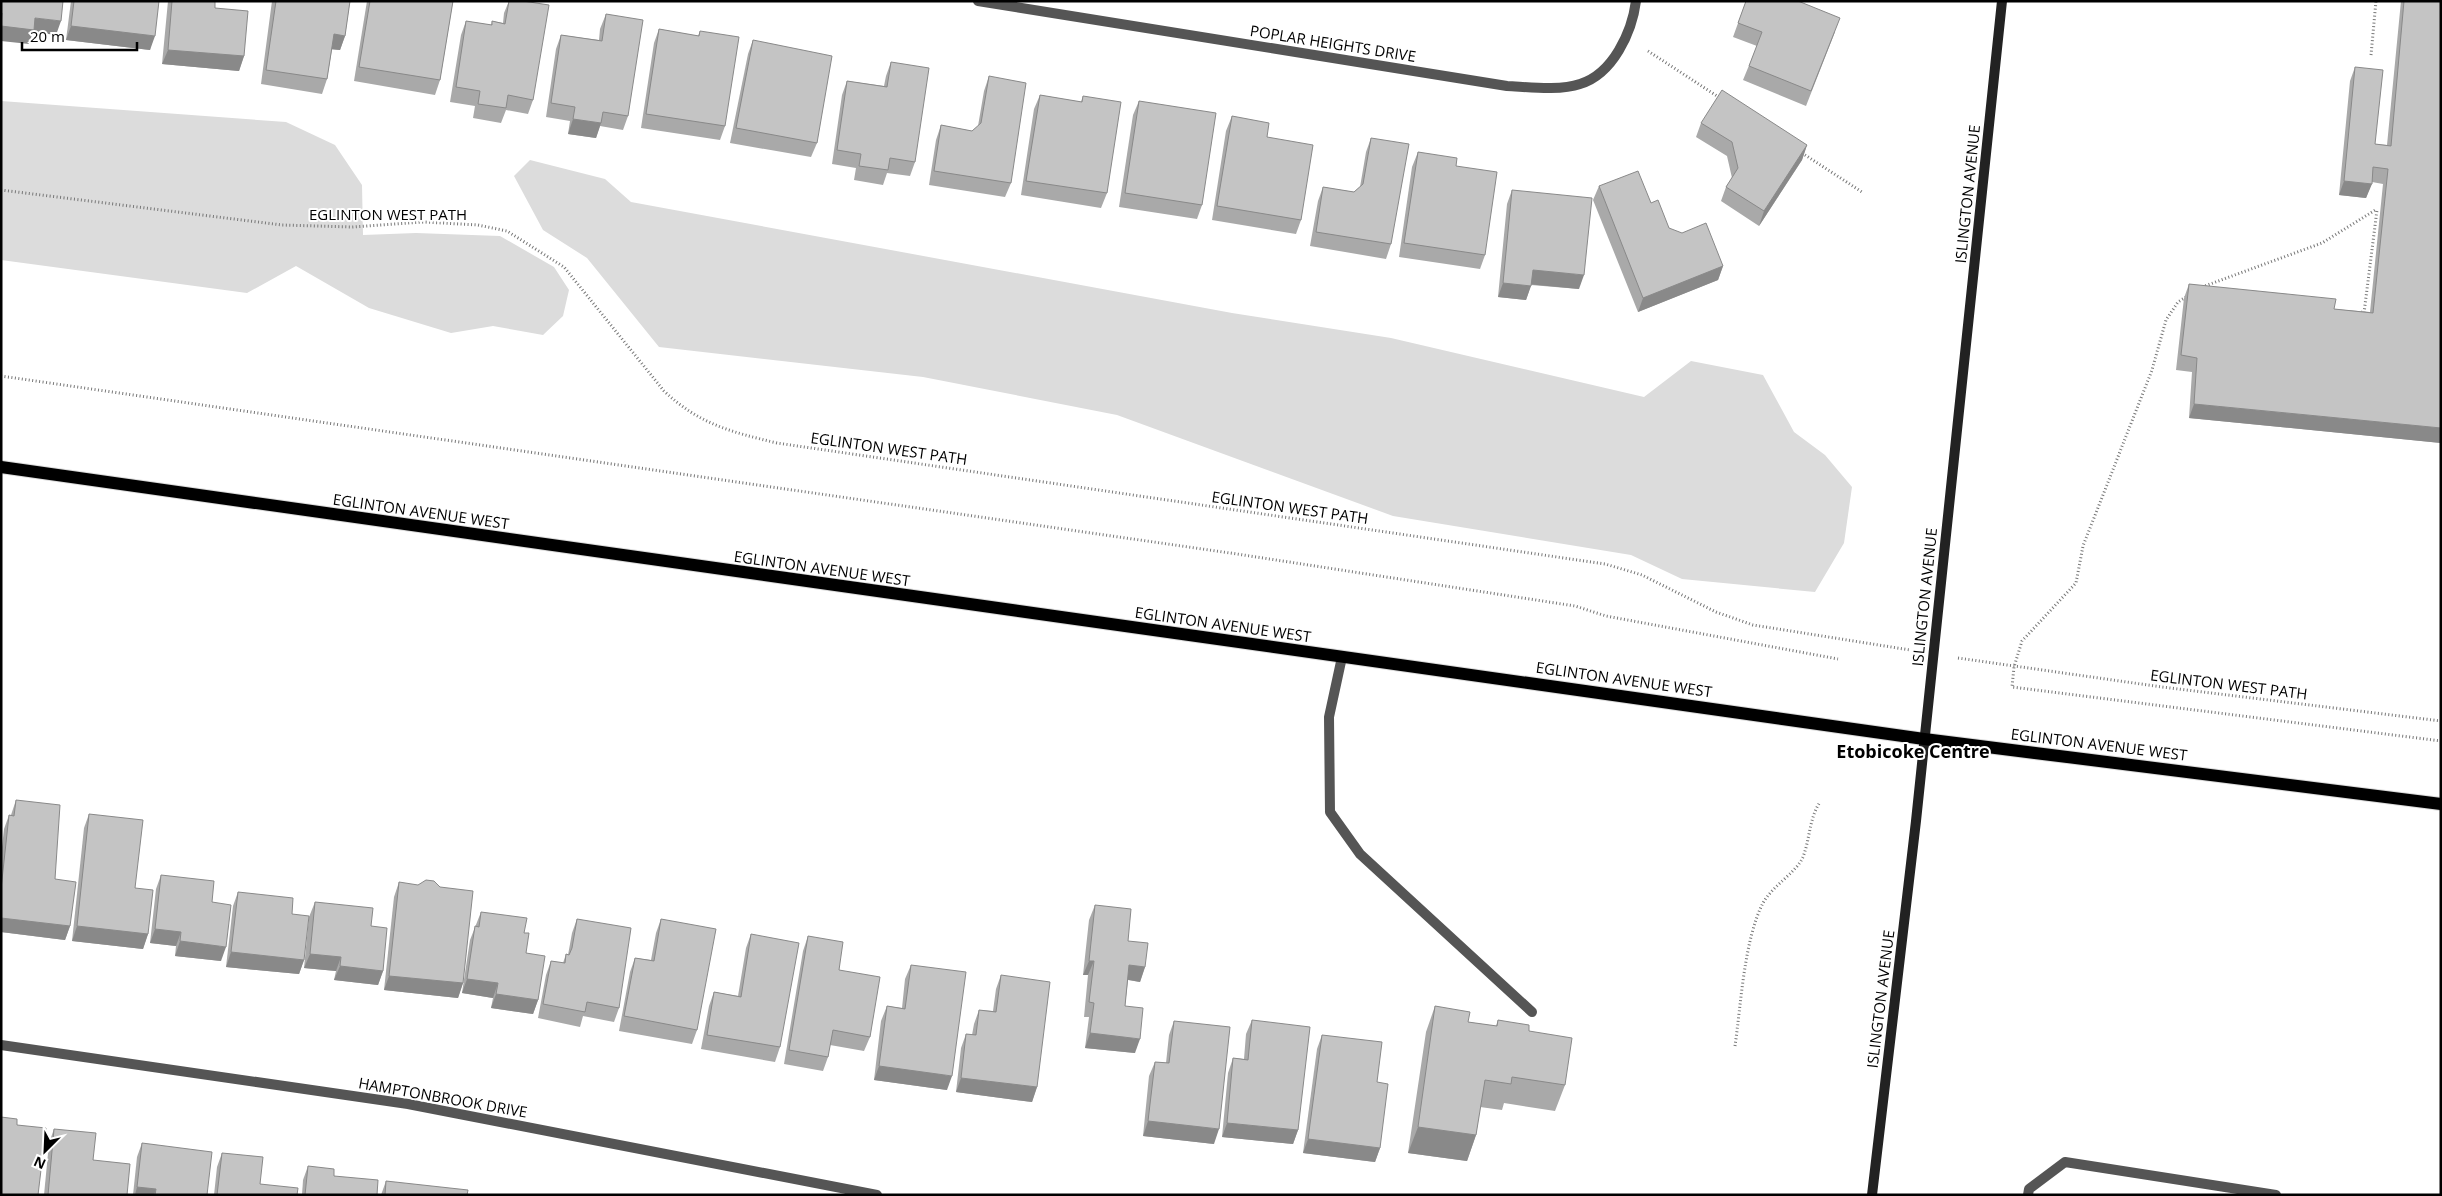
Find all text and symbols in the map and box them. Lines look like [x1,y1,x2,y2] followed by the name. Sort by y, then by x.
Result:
[22,20,138,52] scale bar
[1249,20,1417,66] street label: POPLAR HEIGHTS DRIVE
[30,26,65,46] text: 20 m
[1950,124,1984,264] street label: ISLINGTON AVENUE
[309,204,467,224] street label: EGLINTON WEST PATH
[809,427,969,469] street label: EGLINTON WEST PATH
[1210,486,1370,528] street label: EGLINTON WEST PATH
[332,489,511,533] street label: EGLINTON AVENUE WEST
[1907,527,1941,667] street label: ISLINGTON AVENUE
[733,546,912,590] street label: EGLINTON AVENUE WEST
[1134,602,1313,646] street label: EGLINTON AVENUE WEST
[1535,657,1714,701] street label: EGLINTON AVENUE WEST
[2149,664,2309,704] street label: EGLINTON WEST PATH
[2010,723,2189,765] street label: EGLINTON AVENUE WEST
[1836,739,1990,763] district label: Etobicoke Centre
[1862,929,1898,1069] street label: ISLINGTON AVENUE
[357,1072,529,1122] street label: HAMPTONBROOK DRIVE
[20,1126,70,1176] north arrow
[30,1152,49,1174] text: N

